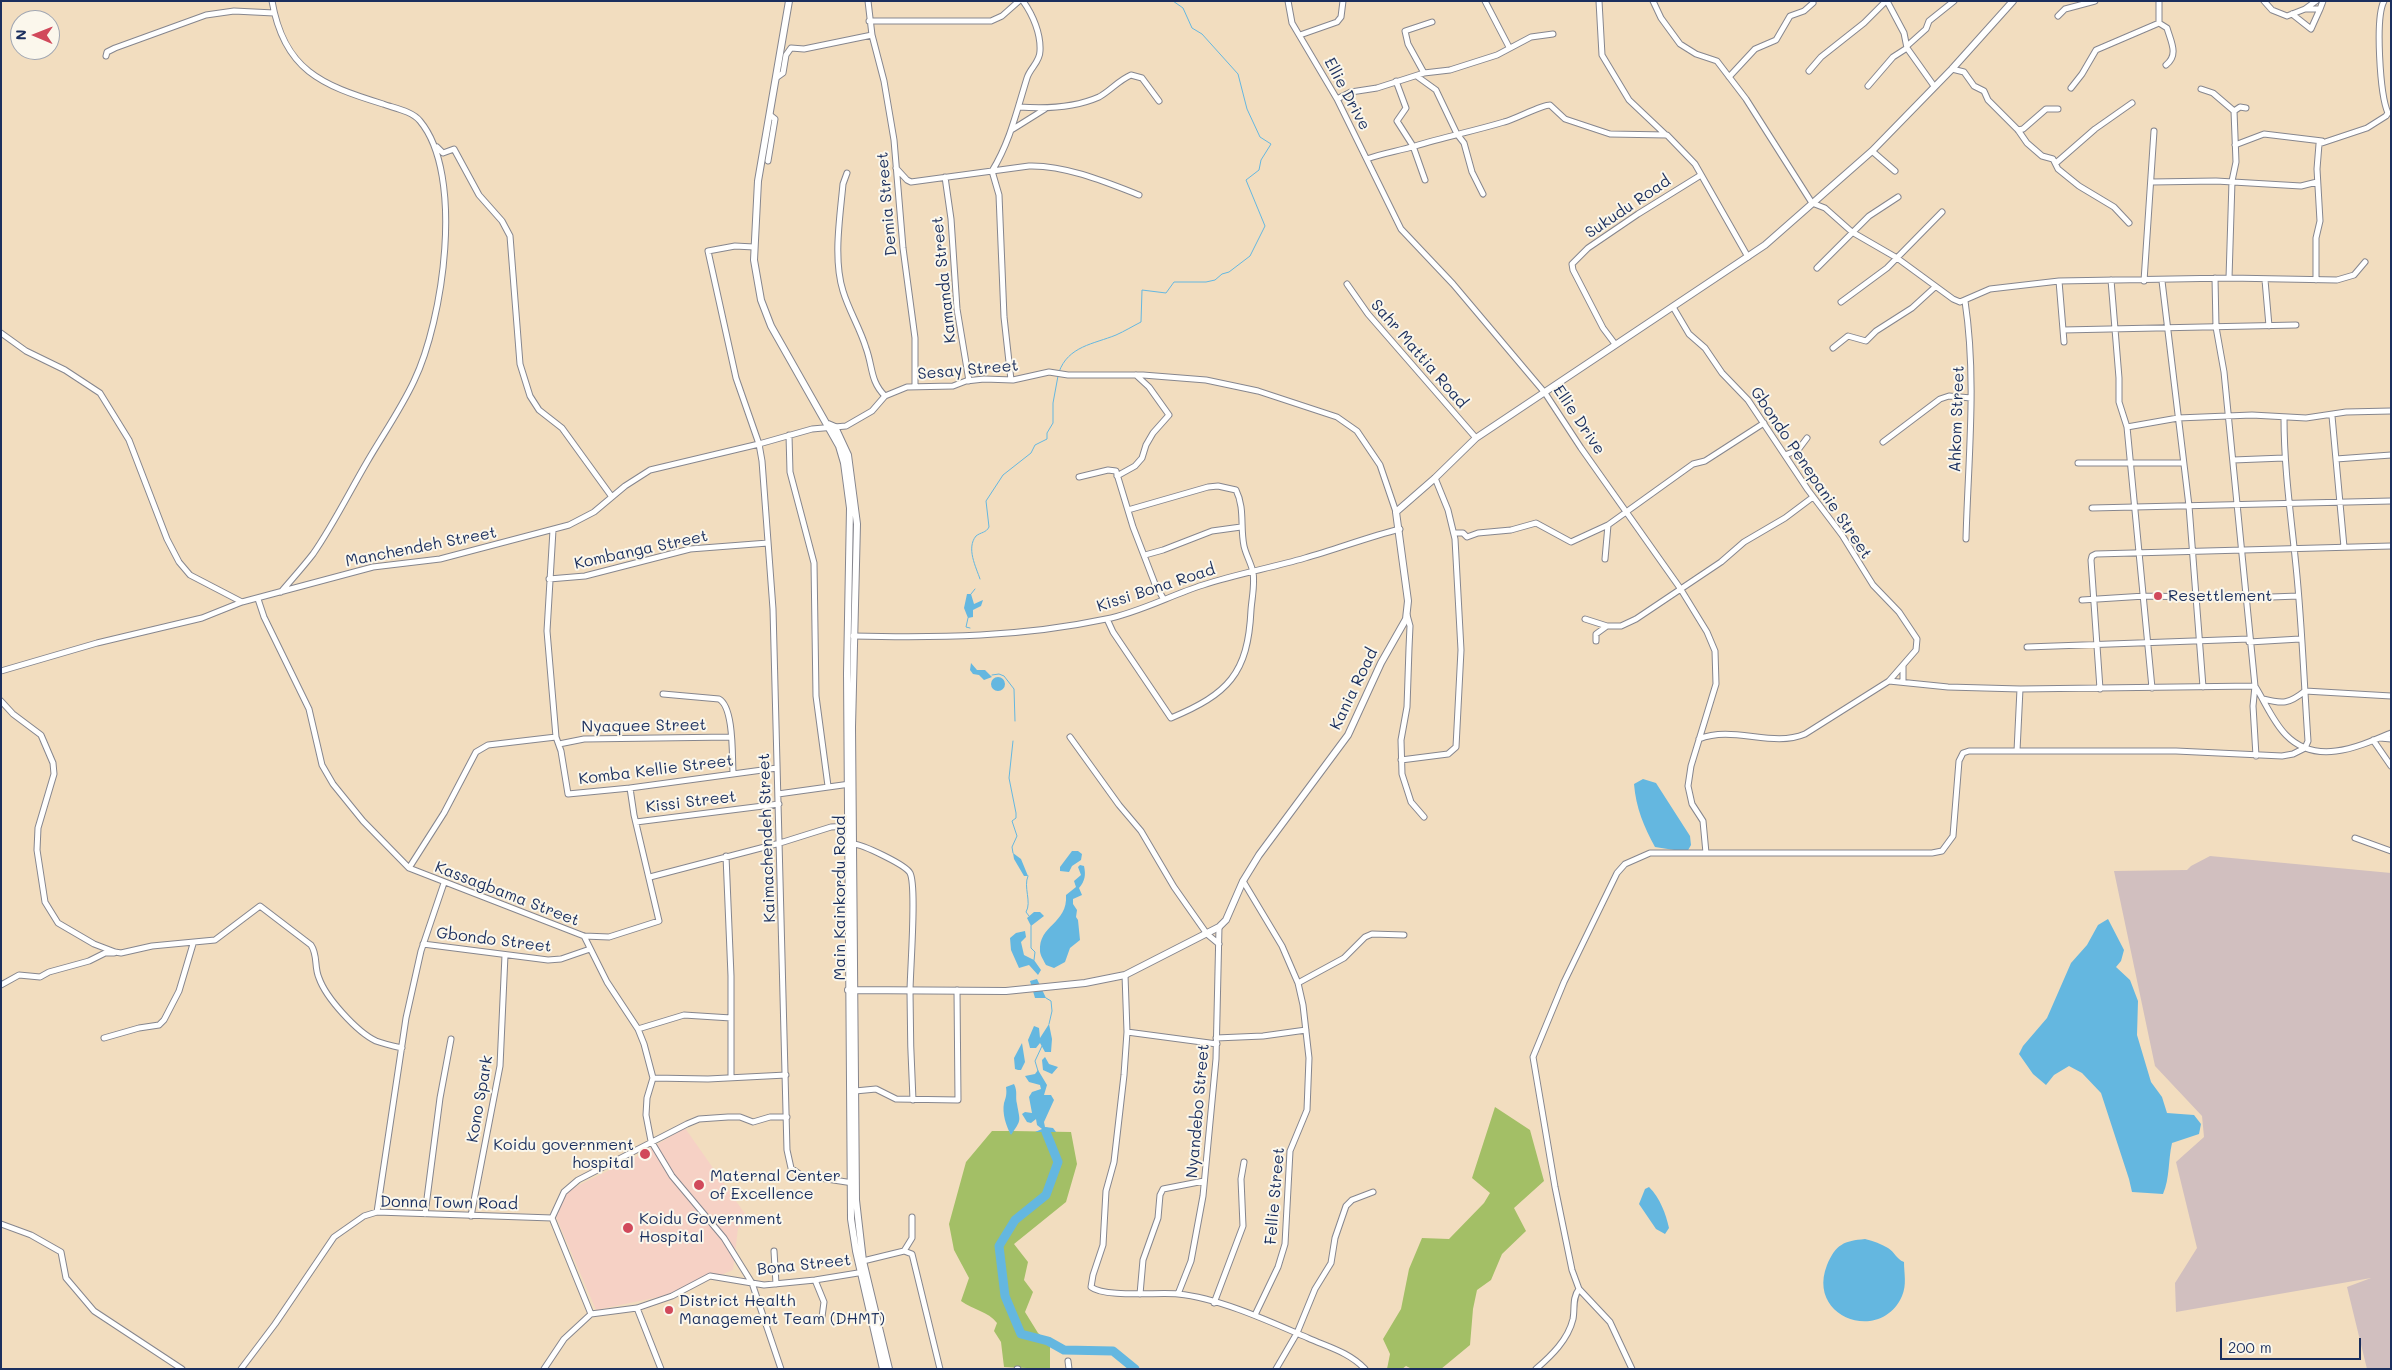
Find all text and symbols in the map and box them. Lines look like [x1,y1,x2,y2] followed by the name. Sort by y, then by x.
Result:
[10,10,60,60] north arrow
[11,29,30,40] text: N
[1320,54,1374,134] street label: Ellie Drive
[873,151,901,257] street label: Demia Street
[1582,171,1674,243] street label: Sukudu Road
[928,216,960,344] street label: Kamanda Street
[1367,296,1471,412] street label: Sahr Mattia Road
[917,356,1019,384] street label: Sesay Street
[1946,365,1968,473] street label: Ahkom Street
[1549,382,1609,458] street label: Ellie Drive
[1746,383,1876,563] street label: Gbondo Penepanie Street
[344,523,498,571] street label: Manchendeh Street
[572,526,710,574] street label: Kombanga Street
[1094,560,1218,616] street label: Kissi Bona Road
[2168,586,2272,606] place label: Resettlement
[2152,590,2164,602] marker: Resettlement
[1326,645,1382,733] street label: Kania Road
[581,715,707,737] street label: Nyaquee Street
[578,751,734,789] street label: Komba Kellie Street
[754,753,780,923] street label: Kaimachendeh Street
[645,787,737,817] street label: Kissi Street
[830,816,850,980] street label: Main Kainkordu Road
[432,858,582,930] street label: Kassagbama Street
[435,923,553,957] street label: Gbondo Street
[1183,1043,1213,1179] street label: Nyandebo Street
[463,1054,497,1144] street label: Kono Spark
[493,1135,634,1173] place label: Koidu government hospital
[1261,1146,1289,1246] street label: Fellie Street
[638,1147,652,1161] marker: Koidu government hospital
[710,1166,841,1204] place label: Maternal Center of Excellence
[692,1178,706,1192] marker: Maternal Center of Excellence
[380,1192,518,1214] street label: Donna Town Road
[639,1209,782,1247] place label: Koidu Government Hospital
[621,1221,635,1235] marker: Koidu Government Hospital
[756,1251,852,1279] street label: Bona Street
[679,1291,885,1329] place label: District Health Management Team (DHMT)
[663,1304,675,1316] marker: District Health Management Team (DHMT)
[2222,1328,2363,1360] scale bar
[2228,1337,2272,1357] text: 200 m

